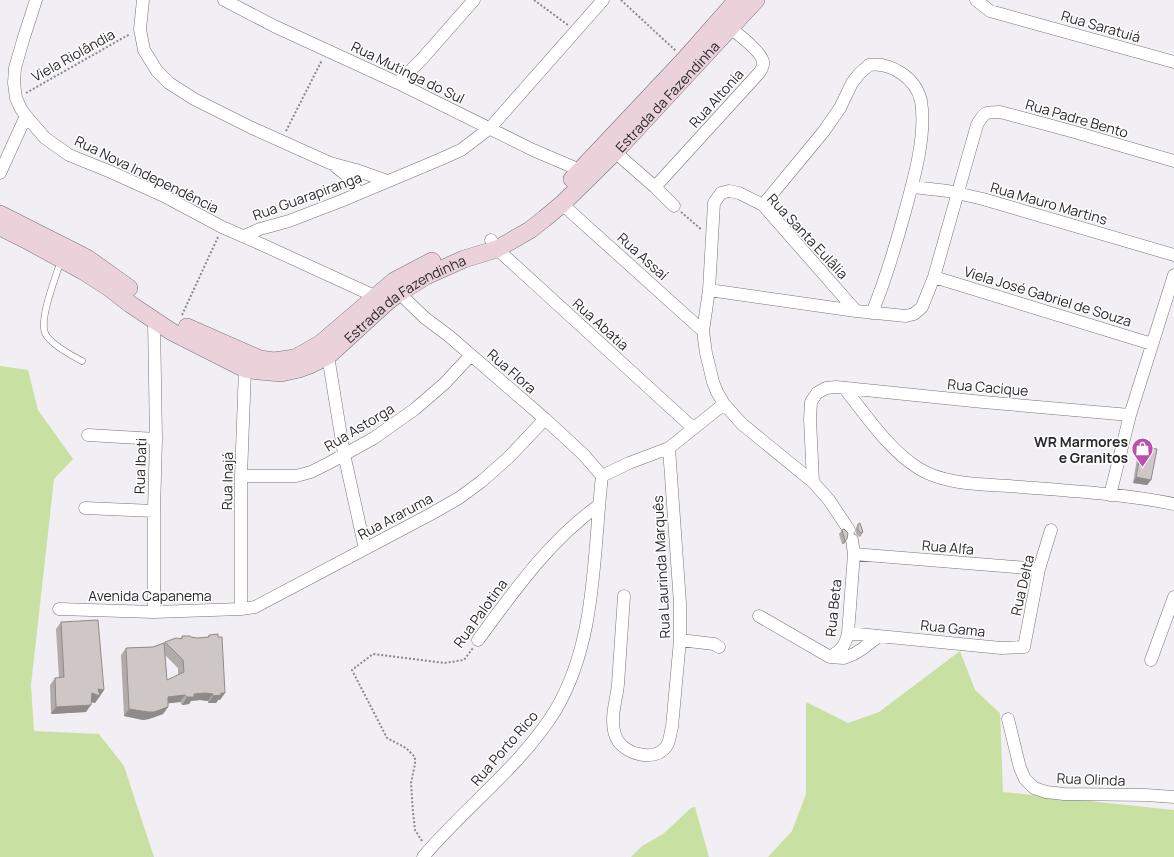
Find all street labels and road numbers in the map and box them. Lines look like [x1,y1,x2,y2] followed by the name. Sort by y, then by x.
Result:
[1059,6,1143,46] street label: Rua Saratuiá
[28,24,118,86] street label: Viela Riolândia
[348,36,468,108] street label: Rua Mutinga do Sul
[611,37,723,156] street label: Estrada da Fazendinha
[685,65,747,131] street label: Rua Altonia
[1023,94,1131,142] street label: Rua Padre Bento
[72,131,222,217] street label: Rua Nova Independência
[250,167,364,225] street label: Rua Guarapiranga
[988,177,1110,229] street label: Rua Mauro Martins
[763,189,853,283] street label: Rua Santa Eulâlia
[613,228,673,284] street label: Rua Assaí
[339,250,469,347] street label: Estrada da Fazendinha
[962,261,1134,331] street label: Viela José Gabriel de Souza
[569,294,633,354] street label: Rua Abatia
[484,345,540,397] street label: Rua Flora
[947,374,1029,400] street label: Rua Cacique
[321,399,397,455] street label: Rua Astorga
[130,438,150,494] street label: Rua Ibati
[217,452,237,510] street label: Rua Inajá
[354,488,436,544] street label: Rua Araruma
[648,495,674,639] street label: Rua Laurinda Marquês
[921,535,975,559] street label: Rua Alfa
[1006,553,1038,617] street label: Rua Delta
[449,575,511,651] street label: Rua Palotina
[821,578,845,638] street label: Rua Beta
[88,586,212,605] street label: Avenida Capanema
[920,615,986,641] street label: Rua Gama
[466,706,542,790] street label: Rua Porto Rico
[1056,768,1126,790] street label: Rua Olinda

